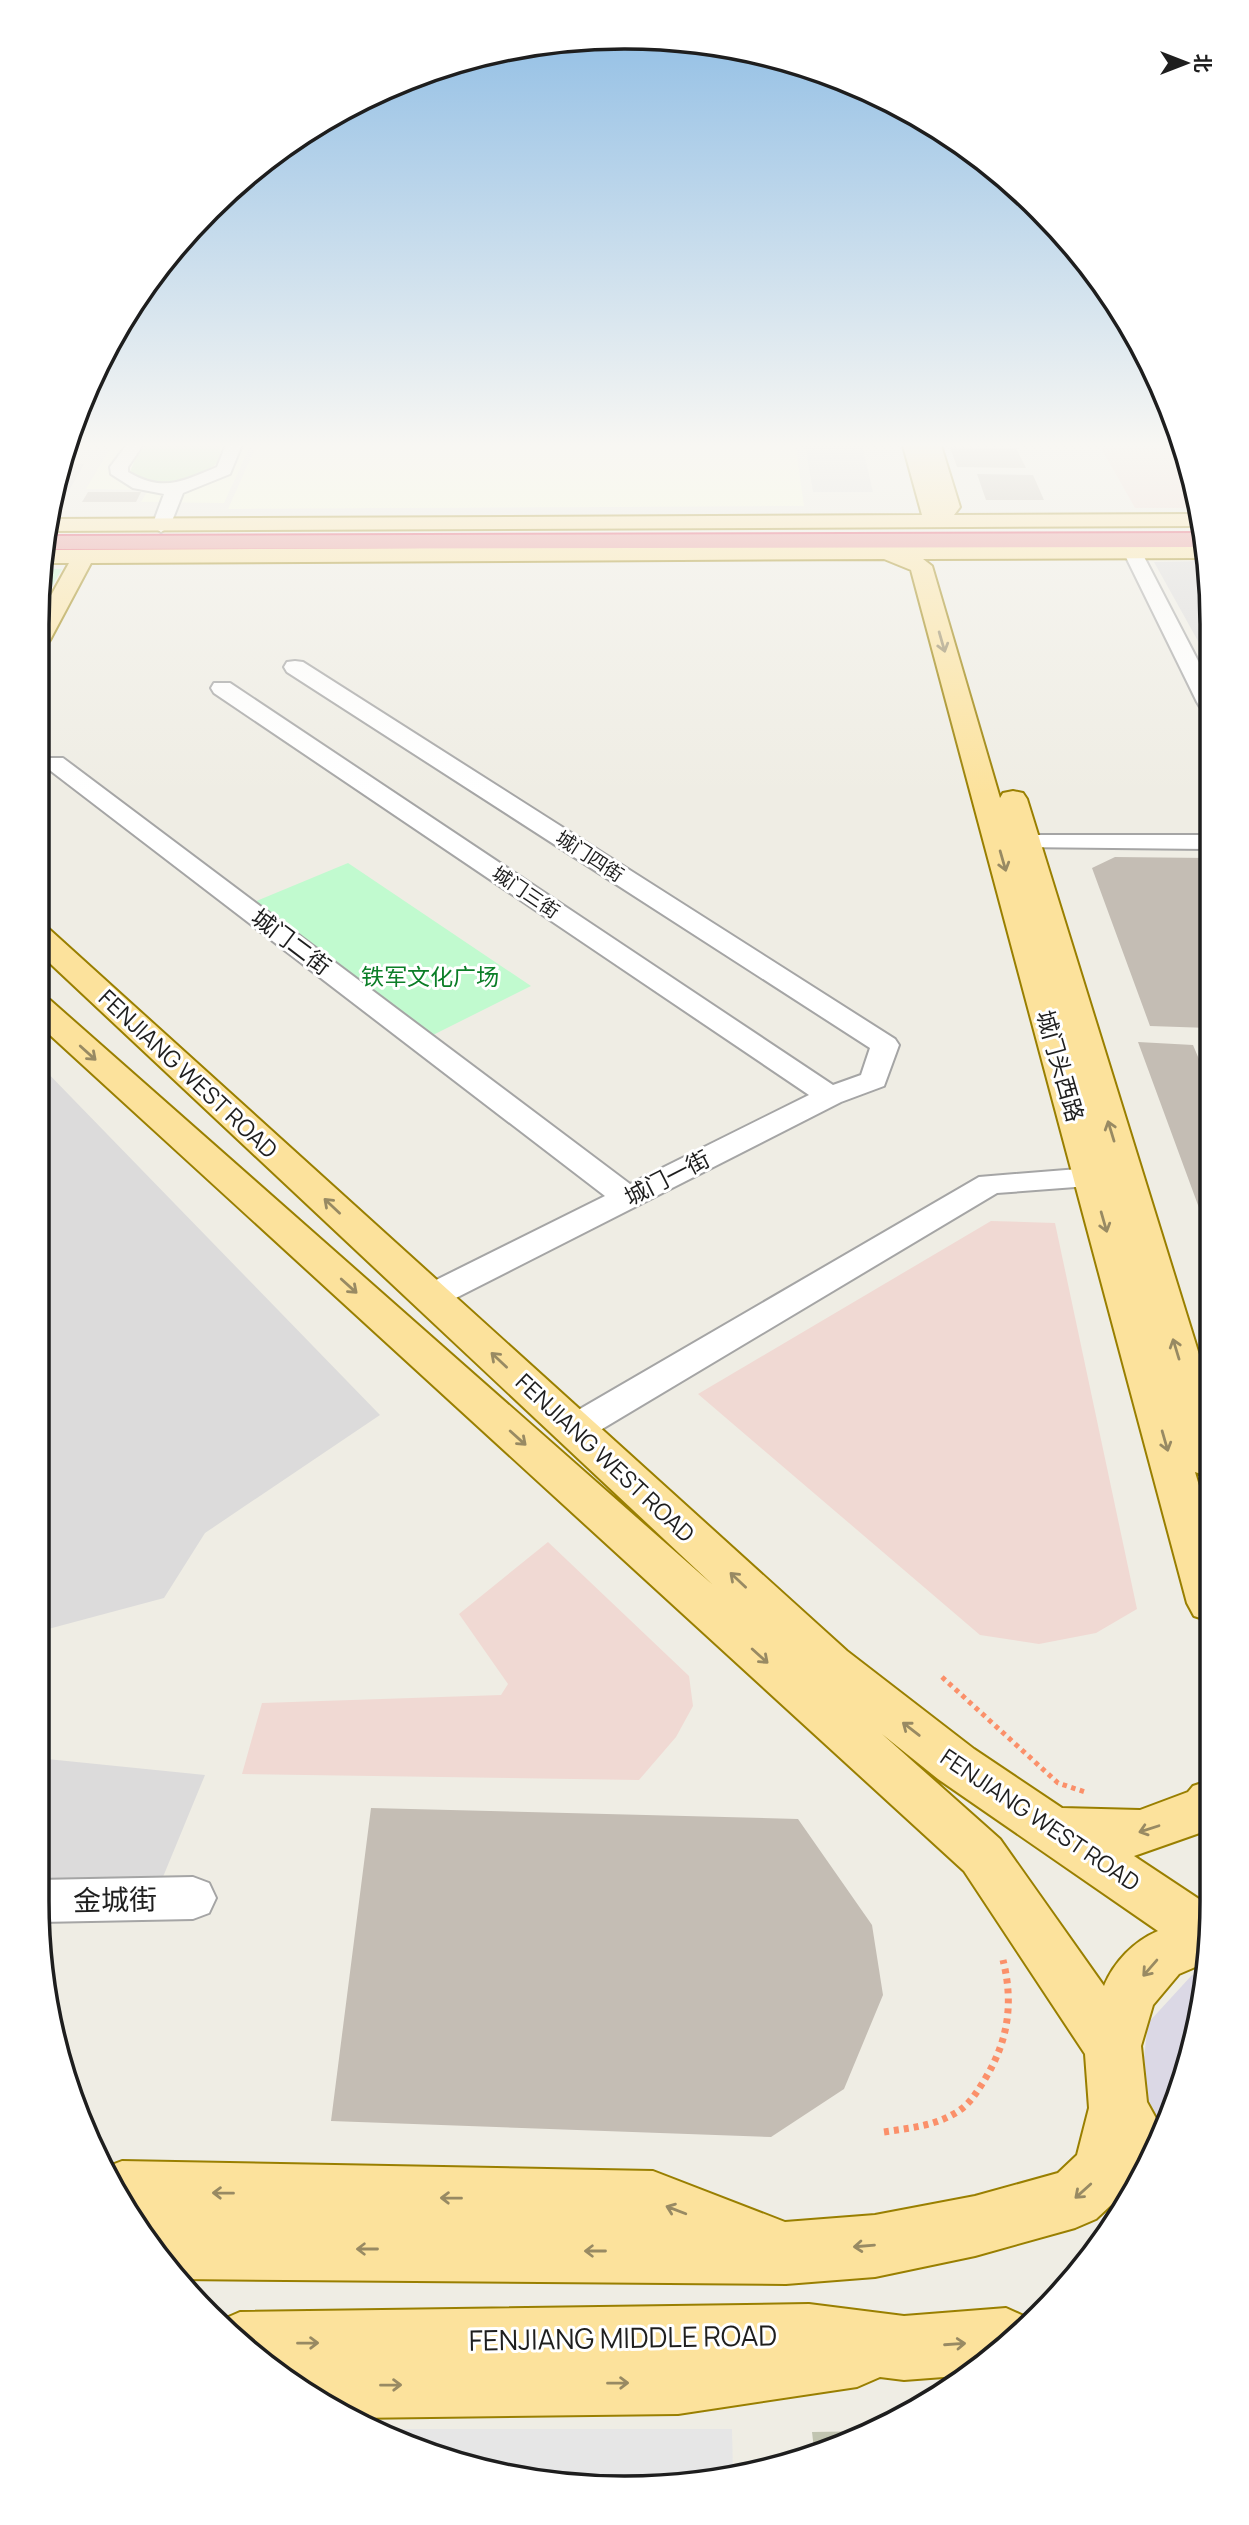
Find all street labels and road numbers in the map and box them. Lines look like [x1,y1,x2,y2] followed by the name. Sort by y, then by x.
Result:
[551,824,629,888] street label: 城门四街
[487,860,565,924] street label: 城门三街
[245,901,338,982] street label: 城门二街
[92,982,285,1165] street label: FENJIANG WEST ROAD
[1030,1006,1092,1125] street label: 城门头西路
[618,1142,715,1212] street label: 城门一街
[509,1366,702,1549] street label: FENJIANG WEST ROAD
[935,1740,1147,1898] street label: FENJIANG WEST ROAD
[73,1879,157,1919] street label: 金城街
[468,2315,777,2359] street label: FENJIANG MIDDLE ROAD

